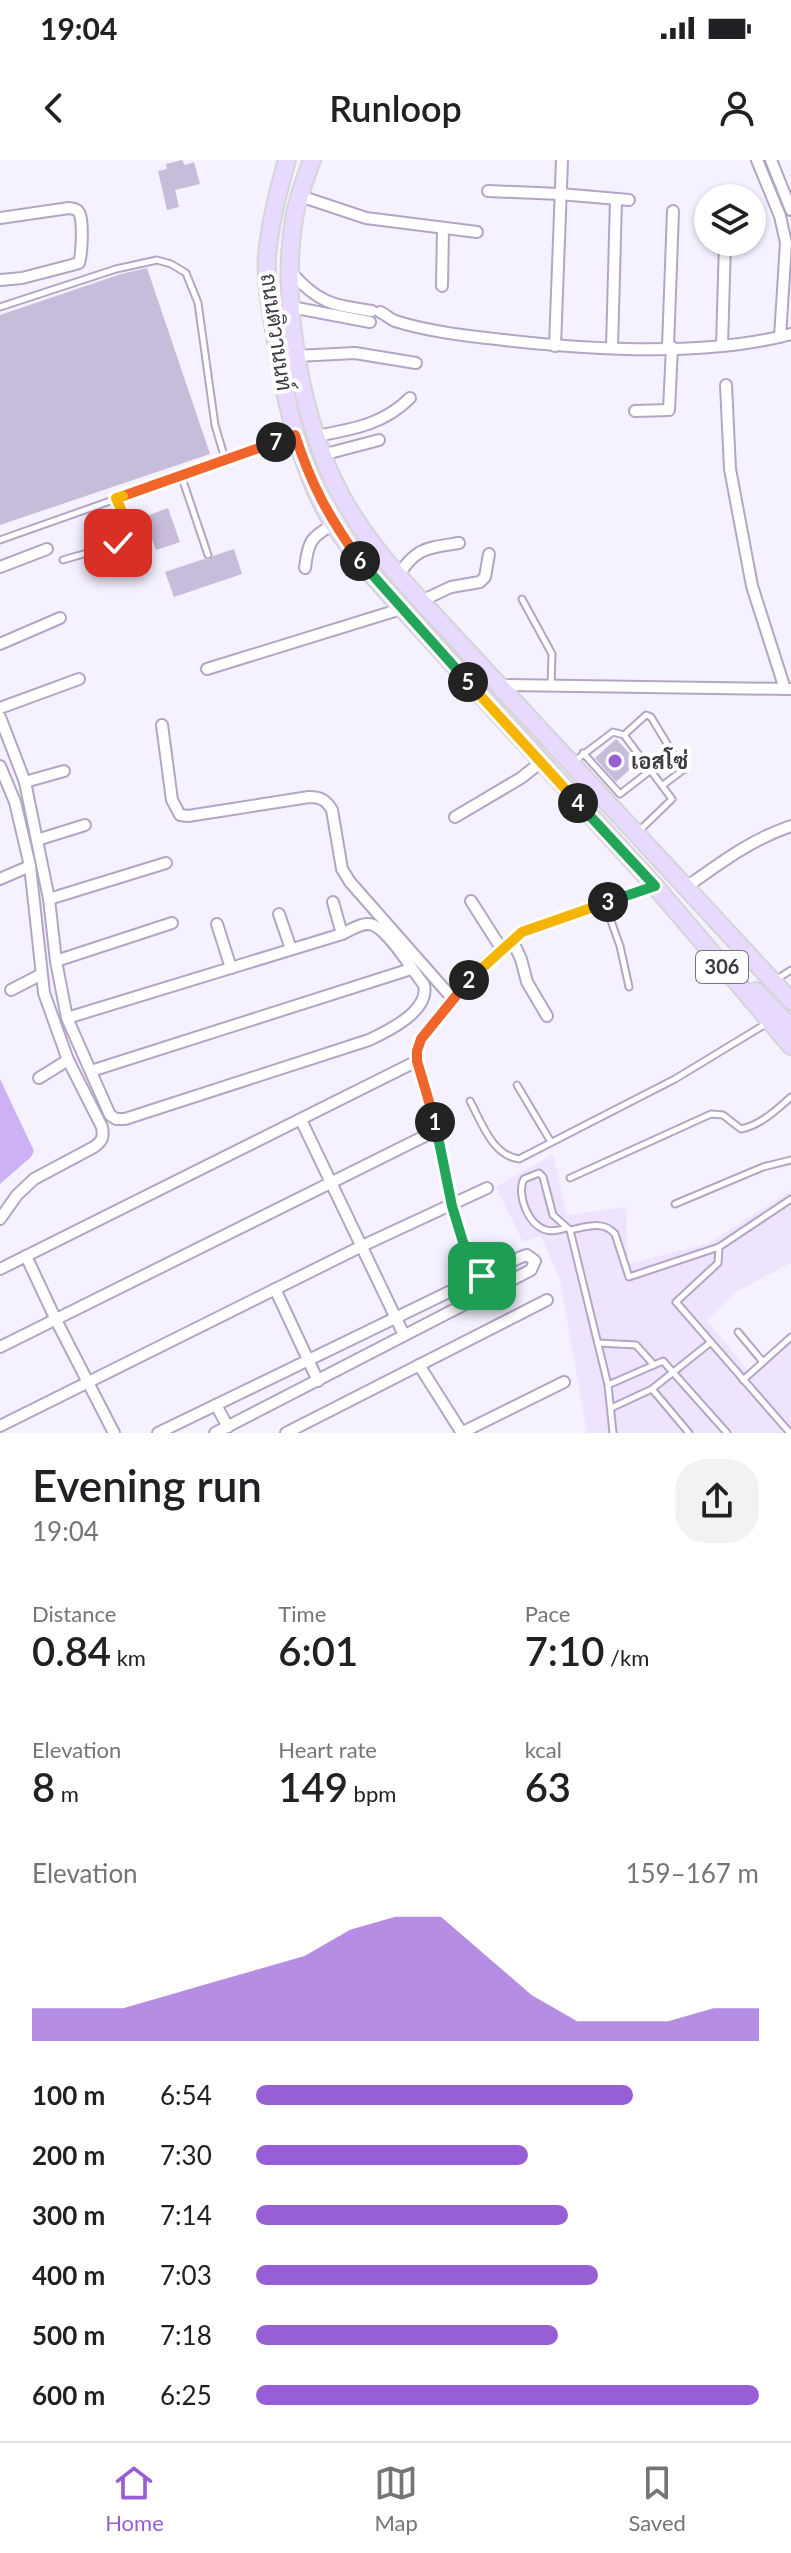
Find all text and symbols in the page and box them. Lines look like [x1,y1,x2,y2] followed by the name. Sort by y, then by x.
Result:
[40,10,117,46] text: 19:04
[32,86,76,130] icon: back
[329,86,462,130] text: Runloop
[715,86,759,130] icon: person
[694,184,766,256] map controls
[694,184,766,256] button: layers
[256,271,299,393] street label: ถนนติวานนท์
[256,422,296,462] pin: 7
[270,428,282,455] text: 7
[84,509,152,577] pin
[96,521,140,565] icon: check
[340,541,380,581] pin: 6
[354,547,366,574] text: 6
[448,662,488,702] pin: 5
[462,668,474,695] text: 5
[631,747,688,774] place label: เอสโซ่
[606,752,624,770] marker: เอสโซ่
[558,783,598,823] pin: 4
[572,789,584,816] text: 4
[588,882,628,922] pin: 3
[602,888,614,915] text: 3
[696,951,748,983] road number: 306
[449,960,489,1000] pin: 2
[463,966,475,993] text: 2
[415,1102,455,1142] pin: 1
[429,1108,441,1135] text: 1
[448,1242,516,1310] pin
[460,1254,504,1298] icon: arrive
[32,1459,262,1511] text: Evening run
[675,1459,759,1543] button: share
[32,1515,99,1547] text: 19:04
[32,1600,116,1627] text: Distance
[278,1600,326,1627] text: Time
[525,1600,570,1627] text: Pace
[32,1627,111,1675] text: 0.84
[278,1627,358,1675] text: 6:01
[525,1627,604,1675] text: 7:10
[111,1644,146,1671] text: km
[604,1644,649,1671] text: /km
[32,1736,121,1763] text: Elevation
[278,1736,377,1763] text: Heart rate
[525,1736,562,1763] text: kcal
[32,1763,55,1811] text: 8
[278,1763,348,1811] text: 149
[525,1763,571,1811] text: 63
[55,1780,79,1807] text: m
[348,1780,396,1807] text: bpm
[32,1857,138,1889] text: Elevation
[625,1857,759,1889] text: 159–167 m
[32,2079,105,2111] text: 100 m
[160,2079,212,2111] text: 6:54
[32,2139,105,2171] text: 200 m
[160,2139,212,2171] text: 7:30
[32,2199,105,2231] text: 300 m
[160,2199,212,2231] text: 7:14
[32,2259,105,2291] text: 400 m
[160,2259,212,2291] text: 7:03
[32,2319,105,2351] text: 500 m
[160,2319,212,2351] text: 7:18
[32,2379,105,2411] text: 600 m
[160,2379,212,2411] text: 6:25
[105,2461,164,2536] tab: Home
[374,2461,418,2536] tab: Map
[628,2461,686,2536] tab: Saved

